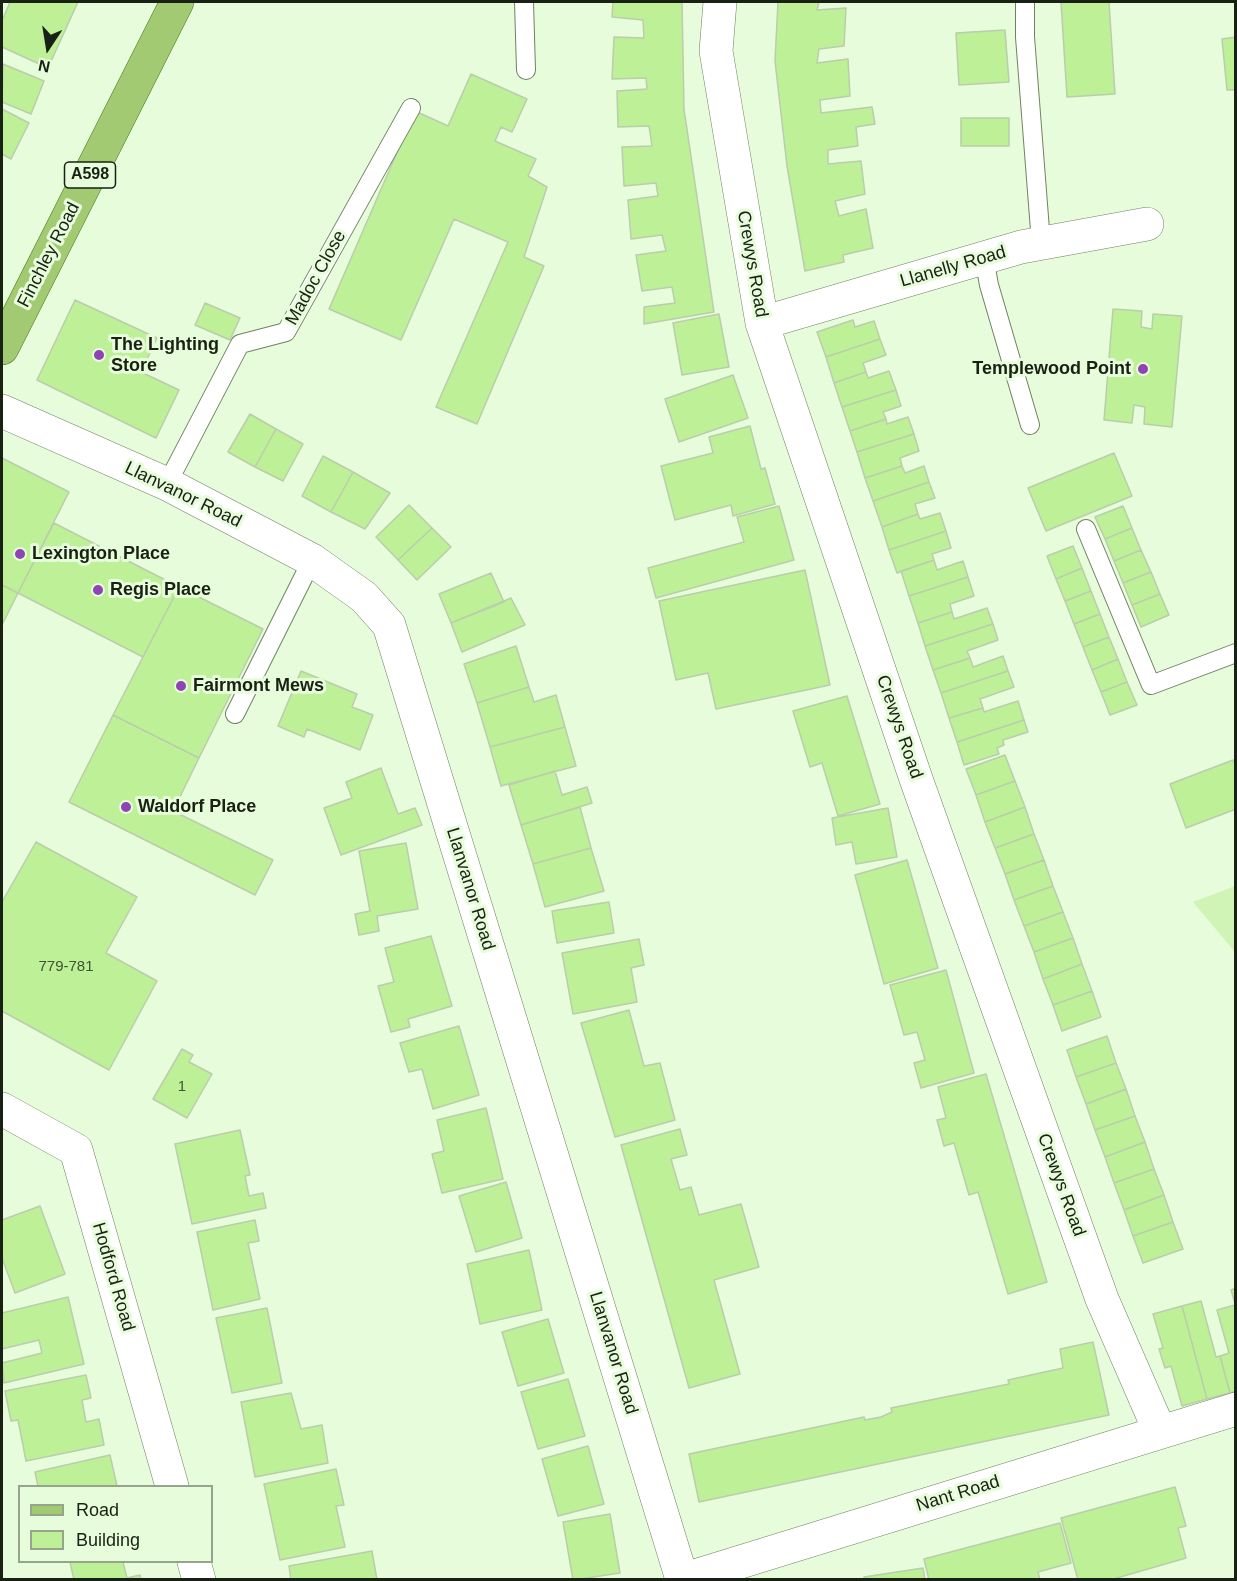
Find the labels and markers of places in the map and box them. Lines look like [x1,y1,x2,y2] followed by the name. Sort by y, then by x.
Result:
[111,334,219,376] place label: The Lighting Store
[92,348,106,362] marker: The Lighting Store
[972,358,1131,380] place label: Templewood Point
[1136,362,1150,376] marker: Templewood Point
[32,543,170,565] place label: Lexington Place
[13,547,27,561] marker: Lexington Place
[110,579,211,601] place label: Regis Place
[91,583,105,597] marker: Regis Place
[193,675,324,697] place label: Fairmont Mews
[174,679,188,693] marker: Fairmont Mews
[138,796,256,818] place label: Waldorf Place
[119,800,133,814] marker: Waldorf Place

